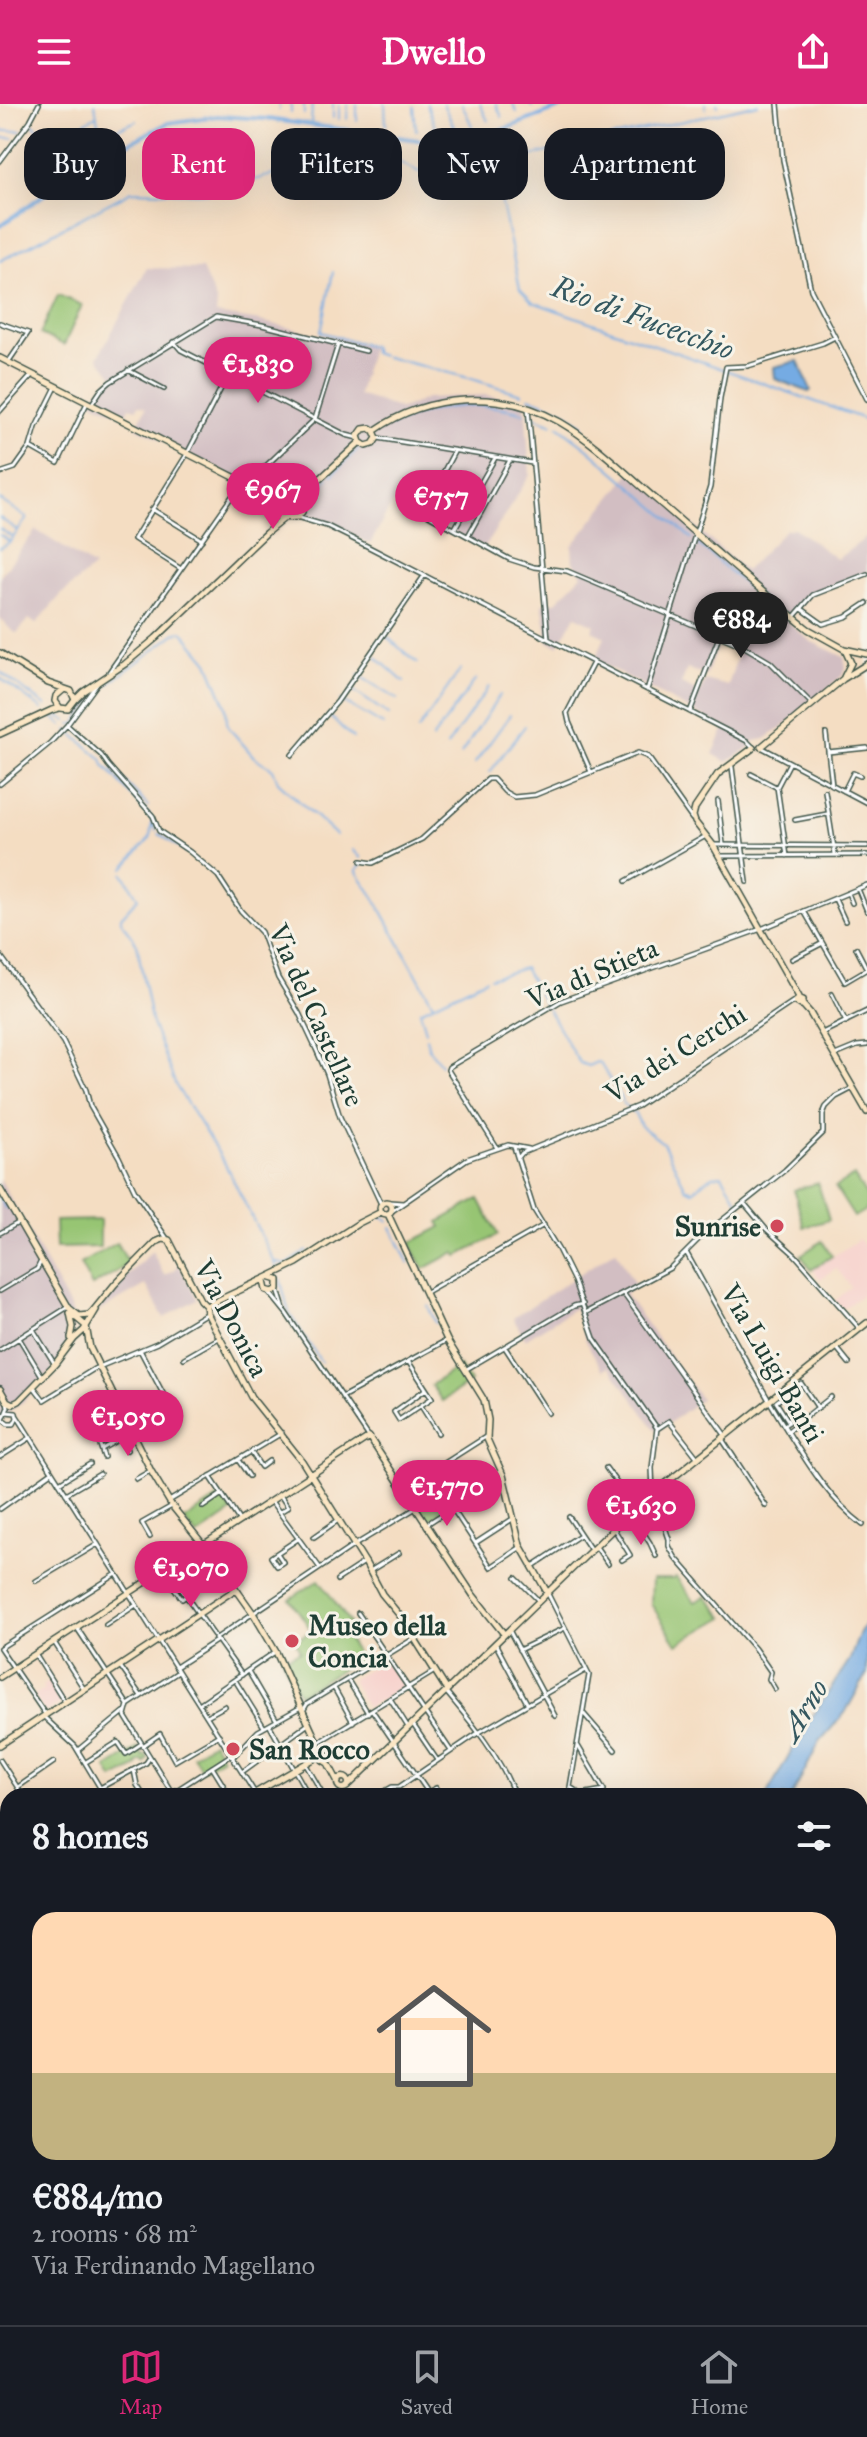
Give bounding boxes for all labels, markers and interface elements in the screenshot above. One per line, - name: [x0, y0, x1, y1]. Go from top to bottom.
- icon: menu: [32, 30, 76, 74]
- text: Dwello: [381, 30, 486, 74]
- icon: share: [791, 30, 835, 74]
- chip: Buy: [24, 128, 126, 200]
- chip: Rent: [142, 128, 255, 200]
- chip: Filters: [271, 128, 402, 200]
- chip: New: [418, 128, 528, 200]
- chip: Apartment: [544, 128, 725, 200]
- water label: Rio di Fucecchio: [546, 268, 739, 368]
- pin: €1,830: [193, 337, 323, 405]
- text: €1,830: [222, 347, 294, 379]
- pin: €967: [226, 463, 320, 531]
- pin: €757: [394, 470, 488, 538]
- text: €967: [245, 473, 301, 505]
- text: €757: [413, 480, 469, 512]
- pin: €884: [694, 592, 788, 660]
- text: €884: [712, 602, 770, 634]
- street label: Via del Castellare: [260, 918, 372, 1112]
- street label: Via di Stieta: [520, 930, 664, 1017]
- street label: Via dei Cerchi: [597, 996, 753, 1111]
- place label: Sunrise: [675, 1209, 761, 1244]
- marker: Sunrise: [768, 1217, 786, 1235]
- street label: Via Donica: [186, 1253, 277, 1383]
- street label: Via Luigi Banti: [712, 1277, 832, 1449]
- pin: €1,050: [63, 1390, 193, 1458]
- text: €1,050: [90, 1400, 166, 1432]
- pin: €1,770: [382, 1460, 512, 1528]
- text: €1,770: [410, 1470, 484, 1502]
- pin: €1,630: [576, 1479, 706, 1547]
- text: €1,630: [605, 1489, 677, 1521]
- pin: €1,070: [126, 1541, 256, 1609]
- text: €1,070: [153, 1551, 229, 1583]
- place label: Museo della Concia: [308, 1608, 448, 1675]
- marker: Museo della Concia: [283, 1632, 301, 1650]
- water label: Arno: [770, 1673, 836, 1750]
- place label: San Rocco: [249, 1732, 370, 1767]
- marker: San Rocco: [224, 1740, 242, 1758]
- icon: filters: [792, 1814, 836, 1858]
- text: 8 homes: [32, 1816, 148, 1857]
- icon: home: [362, 1964, 506, 2108]
- text: €884/mo: [32, 2176, 163, 2217]
- text: 2 rooms · 68 m²: [32, 2217, 197, 2249]
- text: Via Ferdinando Magellano: [32, 2249, 315, 2281]
- tab: Map: [119, 2345, 163, 2420]
- tab: Saved: [401, 2345, 453, 2420]
- tab: Home: [691, 2345, 748, 2420]

